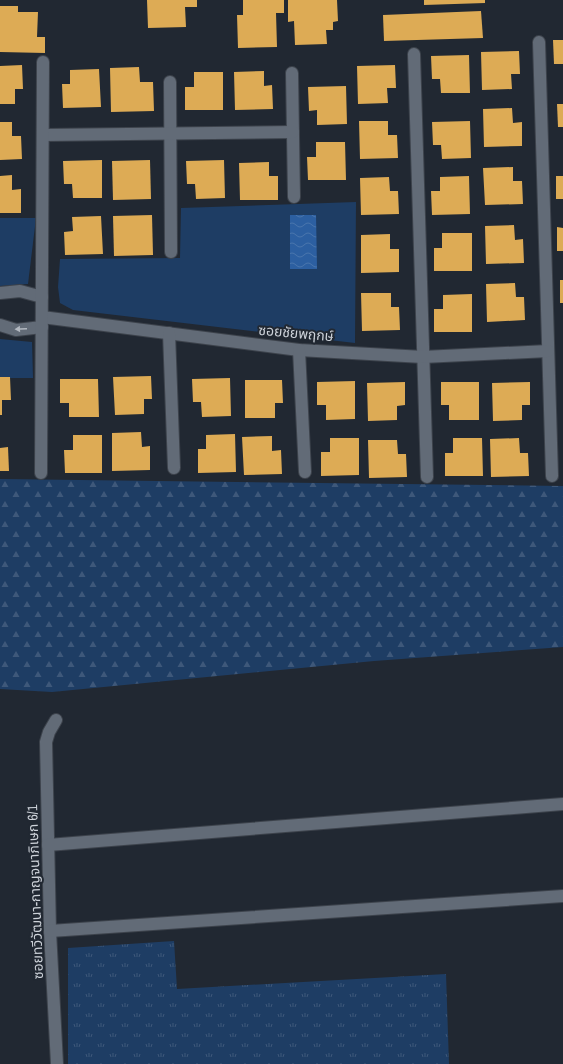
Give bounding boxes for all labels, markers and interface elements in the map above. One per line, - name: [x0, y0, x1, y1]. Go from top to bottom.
- street label: ซอยชัยพฤกษ์: [258, 321, 335, 345]
- one-way arrow: [14, 326, 27, 332]
- street label: ซอยทวีวัฒนา-กาญจนาภิเษก 6/1: [23, 804, 47, 980]

